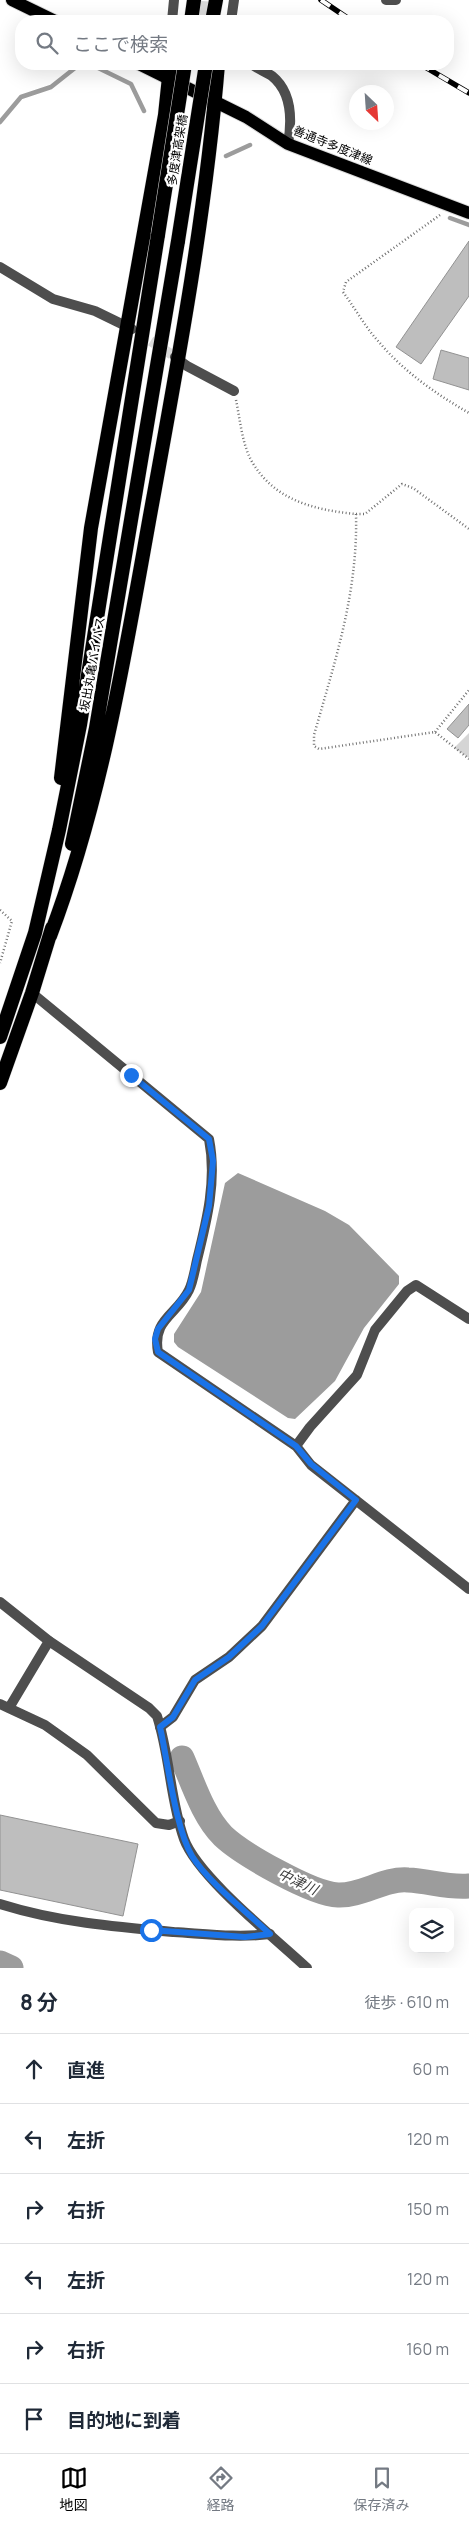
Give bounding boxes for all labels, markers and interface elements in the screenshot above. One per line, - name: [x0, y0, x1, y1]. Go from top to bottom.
- search box: [15, 15, 454, 70]
- icon: search: [33, 29, 61, 57]
- text: ここで検索: [73, 31, 168, 57]
- north arrow: [349, 85, 394, 130]
- street label: 多度津高架橋: [163, 113, 191, 187]
- street label: 善通寺多度津線: [291, 121, 375, 169]
- street label: 坂出丸亀バイパス: [75, 615, 109, 713]
- route end: [120, 1064, 143, 1087]
- water label: 中津川: [275, 1864, 323, 1899]
- map controls: [409, 1908, 454, 1953]
- button: layers: [409, 1908, 454, 1953]
- route start: [140, 1919, 163, 1942]
- text: 8 分: [20, 1988, 58, 2016]
- text: 徒歩 · 610 m: [365, 1991, 449, 2013]
- icon: ahead: [20, 2055, 48, 2083]
- text: 直進: [67, 2057, 105, 2083]
- text: 60 m: [413, 2058, 449, 2080]
- icon: left: [20, 2125, 48, 2153]
- text: 左折: [67, 2127, 105, 2153]
- text: 120 m: [407, 2128, 449, 2150]
- icon: right: [20, 2195, 48, 2223]
- text: 右折: [67, 2197, 105, 2223]
- text: 150 m: [407, 2198, 449, 2220]
- icon: left: [20, 2265, 48, 2293]
- text: 左折: [67, 2267, 105, 2293]
- text: 120 m: [407, 2268, 449, 2290]
- icon: right: [20, 2335, 48, 2363]
- text: 右折: [67, 2337, 105, 2363]
- text: 160 m: [406, 2338, 449, 2360]
- icon: arrive: [20, 2405, 48, 2433]
- text: 目的地に到着: [67, 2407, 181, 2433]
- tab: 地図: [60, 2464, 88, 2514]
- tab: 経路: [207, 2464, 235, 2514]
- tab: 保存済み: [354, 2464, 410, 2514]

